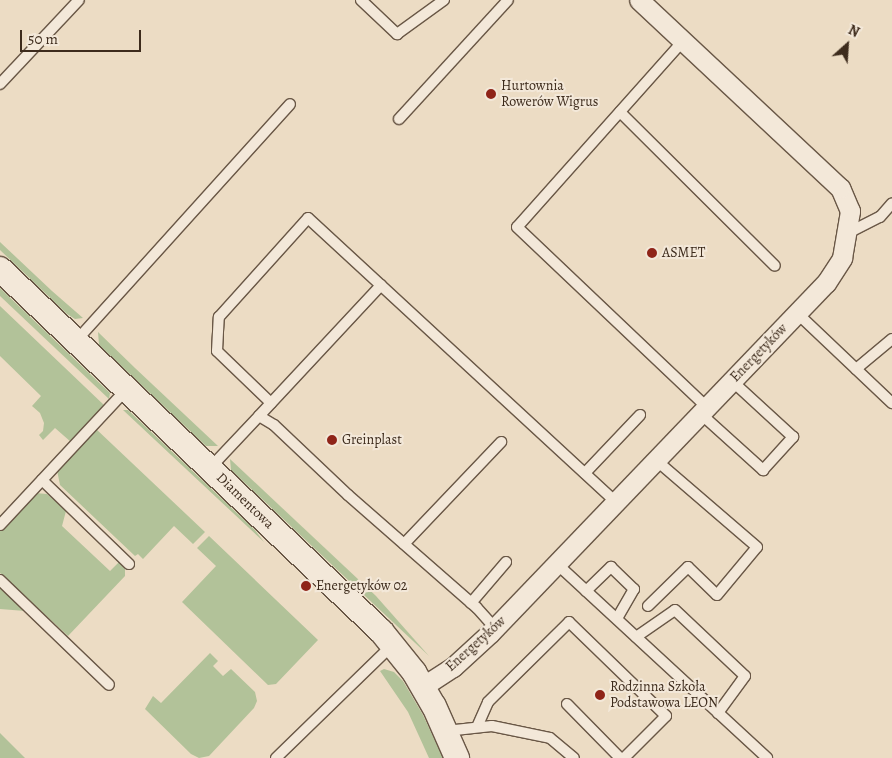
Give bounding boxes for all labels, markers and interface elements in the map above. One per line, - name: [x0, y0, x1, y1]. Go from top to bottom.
- scale bar: [22, 20, 144, 52]
- north arrow: [822, 20, 872, 70]
- text: N: [845, 20, 863, 42]
- text: 50 m: [28, 29, 58, 49]
- place label: Hurtownia Rowerów Wigrus: [501, 78, 598, 110]
- marker: Hurtownia Rowerów Wigrus: [485, 88, 497, 100]
- place label: ASMET: [662, 245, 705, 261]
- marker: ASMET: [646, 247, 658, 259]
- street label: Energetyków: [727, 320, 791, 386]
- place label: Greinplast: [342, 432, 402, 448]
- marker: Greinplast: [326, 434, 338, 446]
- street label: Diamentowa: [213, 469, 277, 533]
- place label: Energetyków 02: [316, 578, 407, 594]
- marker: Energetyków 02: [300, 580, 312, 592]
- street label: Energetyków: [443, 613, 509, 675]
- place label: Rodzinna Szkoła Podstawowa LEON: [610, 679, 718, 712]
- marker: Rodzinna Szkoła Podstawowa LEON: [594, 689, 606, 701]

